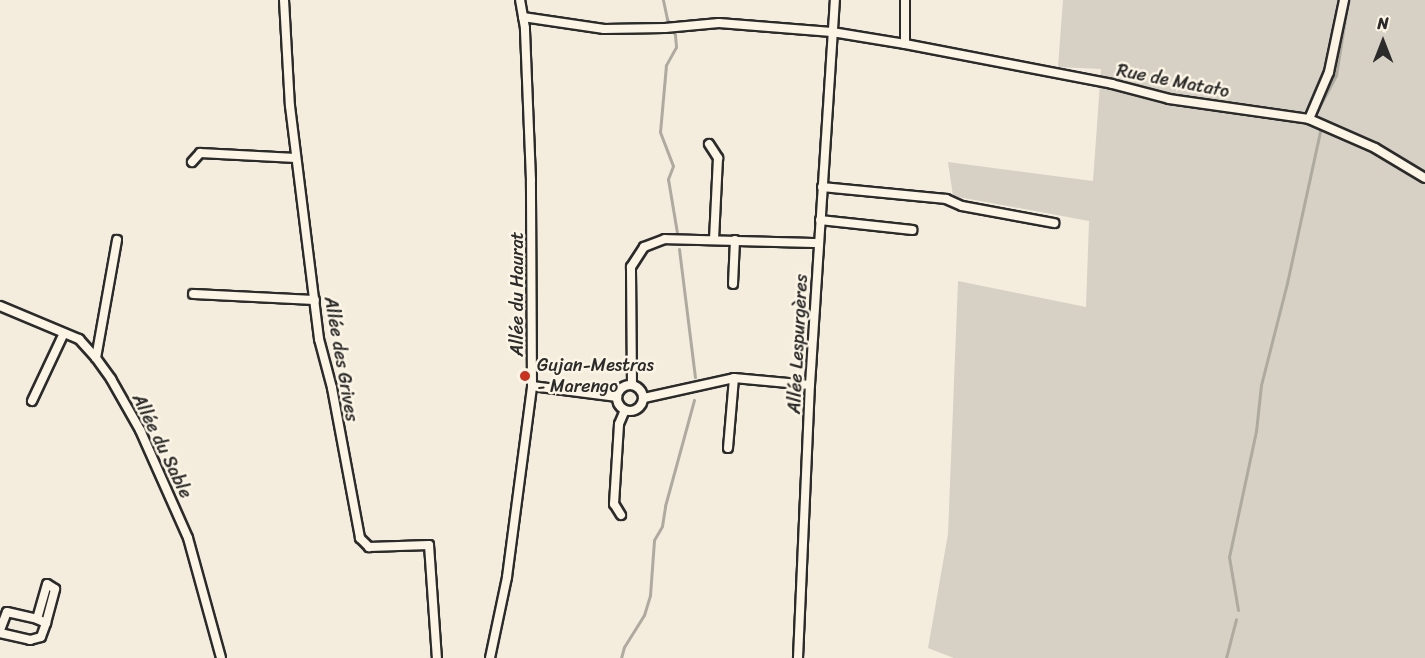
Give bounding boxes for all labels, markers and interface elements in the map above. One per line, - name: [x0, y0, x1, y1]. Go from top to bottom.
- text: N: [1377, 9, 1389, 38]
- north arrow: [1353, 12, 1413, 72]
- street label: Rue de Matato: [1114, 59, 1232, 103]
- street label: Allée du Haurat: [506, 232, 528, 356]
- street label: Allée Lespurgères: [784, 274, 812, 414]
- street label: Allée des Grives: [319, 295, 363, 423]
- place label: Gujan-Mestras - Marengo: [537, 355, 654, 398]
- marker: Gujan-Mestras - Marengo: [518, 369, 532, 383]
- street label: Allée du Sable: [127, 390, 197, 502]

